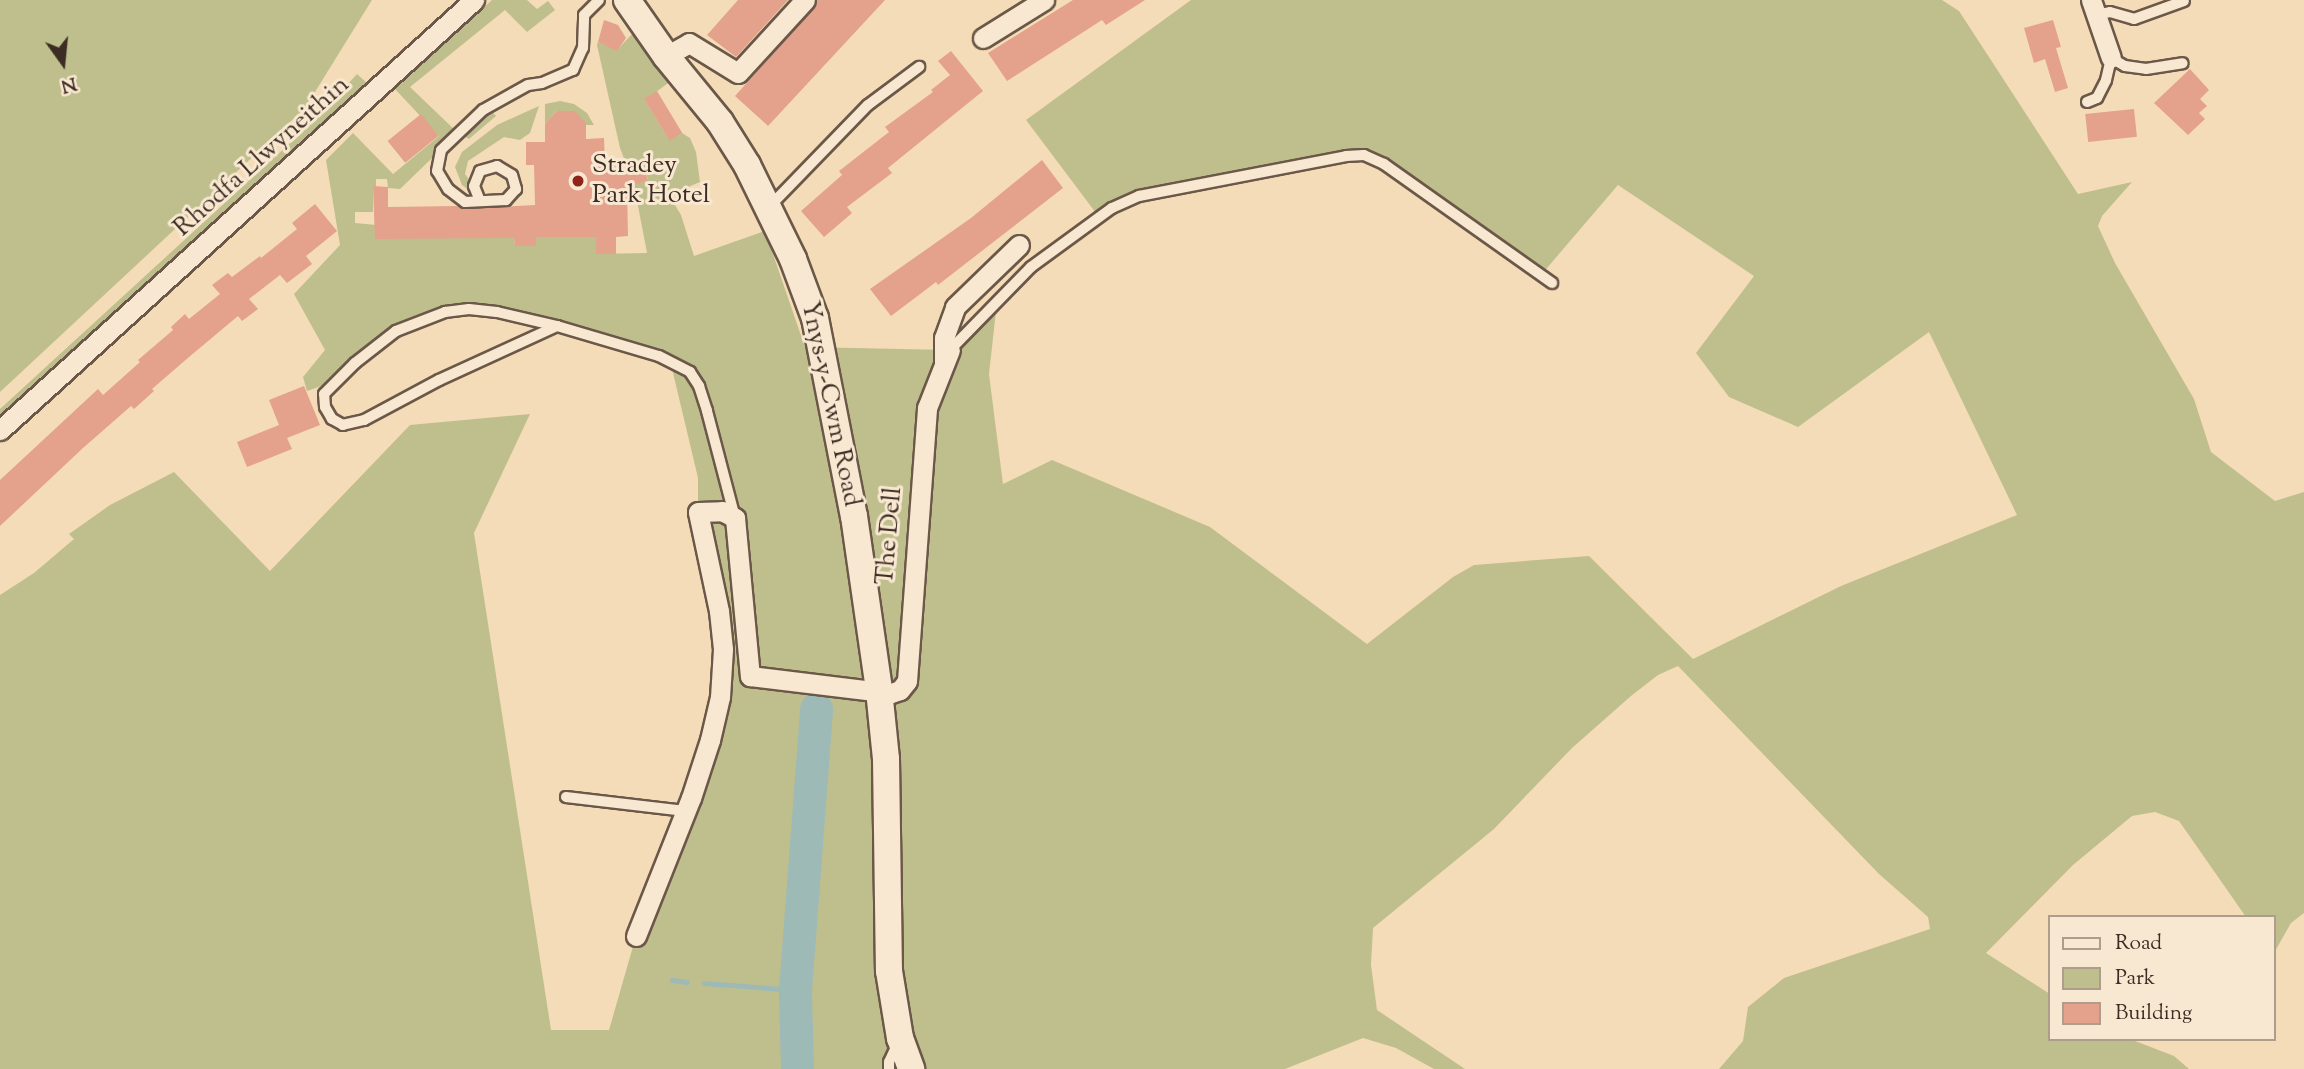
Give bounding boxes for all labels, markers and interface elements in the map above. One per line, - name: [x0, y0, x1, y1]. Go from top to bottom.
- north arrow: [28, 28, 98, 98]
- text: N: [58, 69, 79, 99]
- street label: Rhodfa Llwyneithin: [168, 70, 356, 244]
- place label: Stradey Park Hotel: [592, 150, 710, 212]
- marker: Stradey Park Hotel: [570, 173, 586, 189]
- street label: Ynys-y-Cwm Road: [793, 298, 867, 510]
- street label: The Dell: [870, 486, 910, 586]
- legend: [2048, 915, 2276, 1041]
- text: Road: [2115, 929, 2162, 959]
- text: Park: [2115, 964, 2155, 994]
- text: Building: [2115, 999, 2192, 1029]

